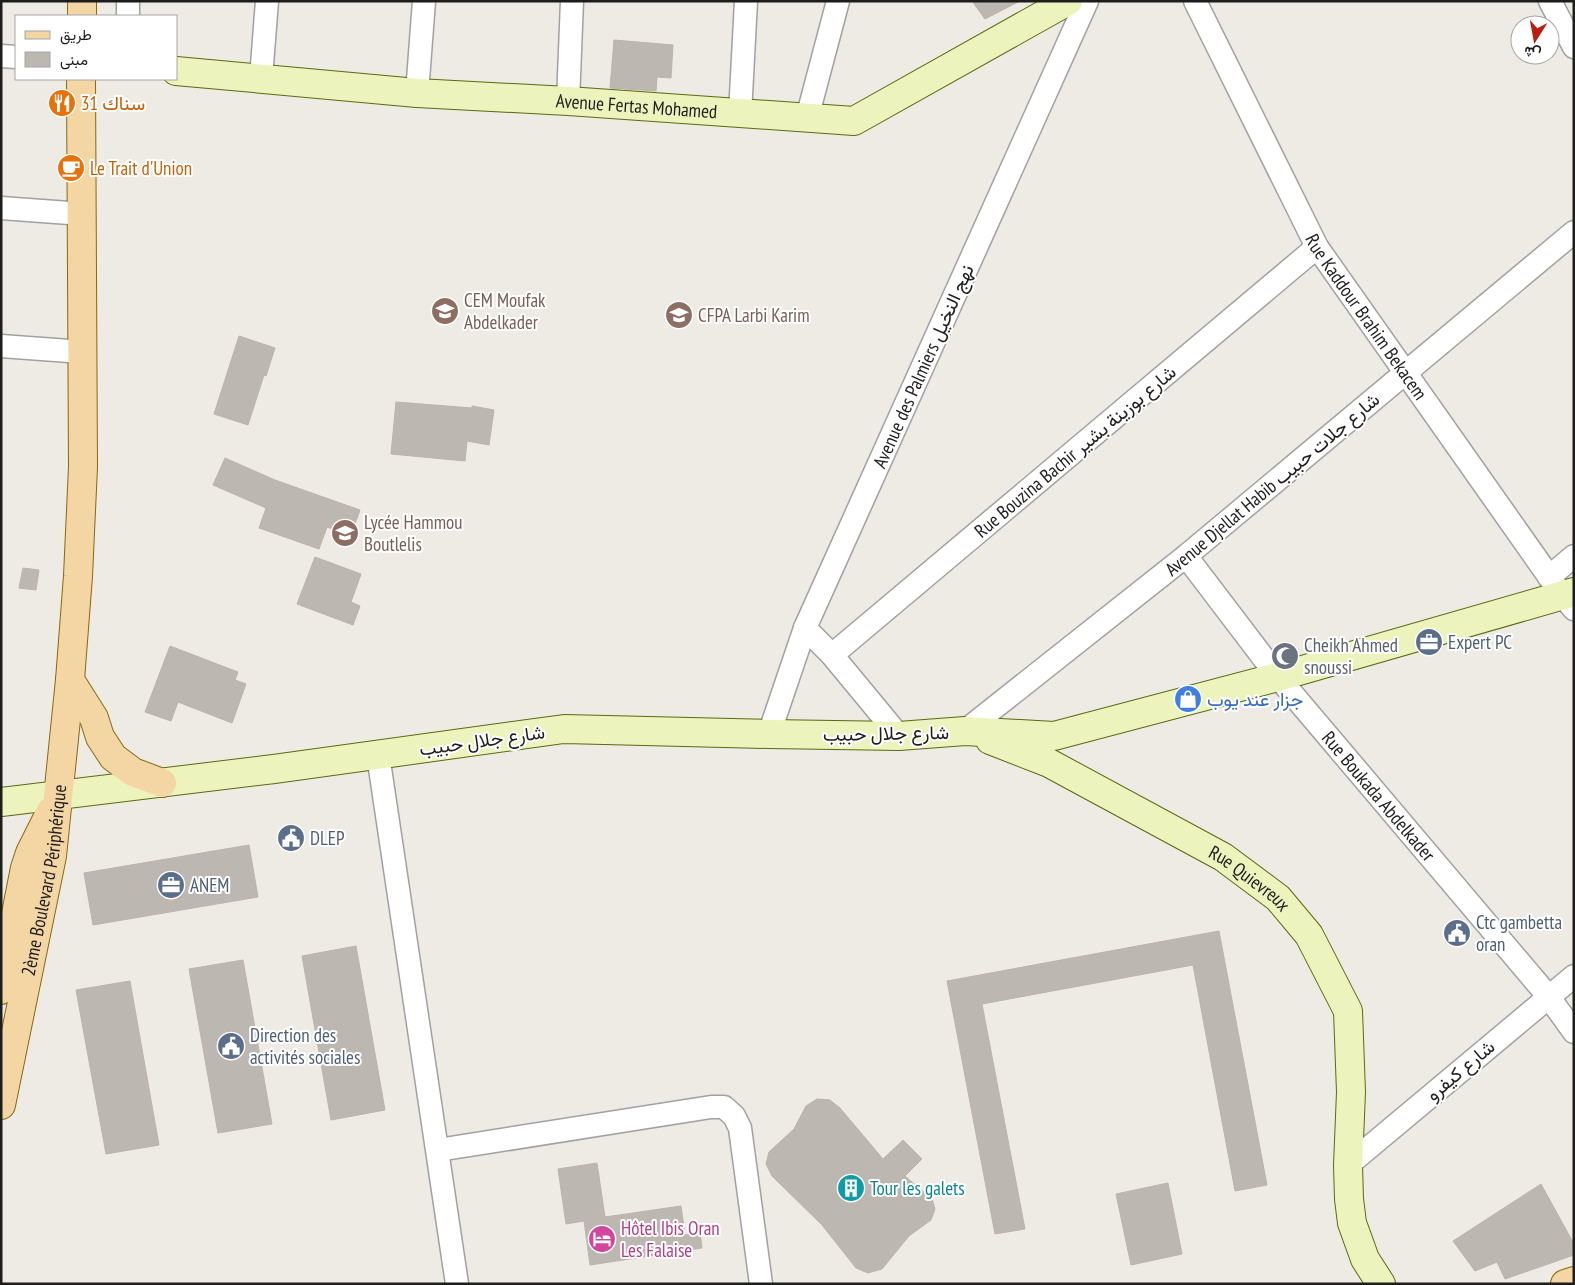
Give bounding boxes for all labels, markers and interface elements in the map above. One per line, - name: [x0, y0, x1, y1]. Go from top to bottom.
- legend: [15, 15, 178, 80]
- north arrow: [1510, 15, 1560, 65]
- text: طريق: [60, 25, 92, 45]
- text: ش: [1522, 42, 1542, 63]
- text: مبنى: [60, 50, 88, 70]
- restaurant icon: سناك 31: [47, 88, 77, 118]
- street label: Avenue Fertas Mohamed: [555, 88, 718, 123]
- place label: سناك 31: [81, 91, 145, 115]
- cafe icon: Le Trait d'Union: [56, 153, 86, 183]
- place label: Le Trait d'Union: [90, 156, 192, 180]
- street label: Rue Kaddour Brahim Bekacem: [1300, 230, 1433, 404]
- street label: Avenue des Palmiers نهج النخيل: [867, 261, 981, 472]
- place label: CEM Moufak Abdelkader: [464, 288, 546, 334]
- school or university icon: CEM Moufak Abdelkader: [430, 296, 460, 326]
- school or university icon: CFPA Larbi Karim: [664, 300, 694, 330]
- place label: CFPA Larbi Karim: [698, 303, 810, 327]
- street label: Rue Bouzina Bachir شارع بوزينة بشير: [969, 359, 1181, 543]
- street label: Avenue Djellat Habib شارع جلات حبيب: [1160, 387, 1385, 582]
- place label: Lycée Hammou Boutlelis: [364, 510, 463, 556]
- school or university icon: Lycée Hammou Boutlelis: [330, 518, 360, 548]
- office icon: Expert PC: [1414, 627, 1444, 657]
- place label: Expert PC: [1448, 630, 1512, 654]
- place label: Cheikh Ahmed snoussi: [1304, 633, 1398, 679]
- mosque icon: Cheikh Ahmed snoussi: [1270, 641, 1300, 671]
- shop icon: جزار عند يوب: [1173, 684, 1203, 714]
- place label: جزار عند يوب: [1207, 687, 1303, 711]
- street label: شارع جلال حبيب: [418, 719, 546, 762]
- street label: شارع جلال حبيب: [823, 720, 949, 747]
- street label: Rue Boukada Abdelkader: [1317, 726, 1441, 867]
- street label: 2ème Boulevard Périphérique: [16, 783, 71, 978]
- public building icon: DLEP: [276, 823, 306, 853]
- place label: DLEP: [310, 826, 345, 850]
- street label: Rue Quievreux: [1205, 840, 1296, 916]
- office icon: ANEM: [156, 870, 186, 900]
- place label: ANEM: [190, 873, 229, 897]
- place label: Ctc gambetta oran: [1476, 910, 1562, 956]
- public building icon: Ctc gambetta oran: [1442, 918, 1472, 948]
- place label: Direction des activités sociales: [250, 1023, 360, 1069]
- public building icon: Direction des activités sociales: [216, 1031, 246, 1061]
- street label: شارع كيفرو: [1421, 1034, 1500, 1106]
- building icon: Tour les galets: [836, 1173, 866, 1203]
- place label: Tour les galets: [870, 1176, 965, 1200]
- place label: Hôtel Ibis Oran Les Falaise: [621, 1216, 720, 1262]
- hotel icon: Hôtel Ibis Oran Les Falaise: [587, 1224, 617, 1254]

